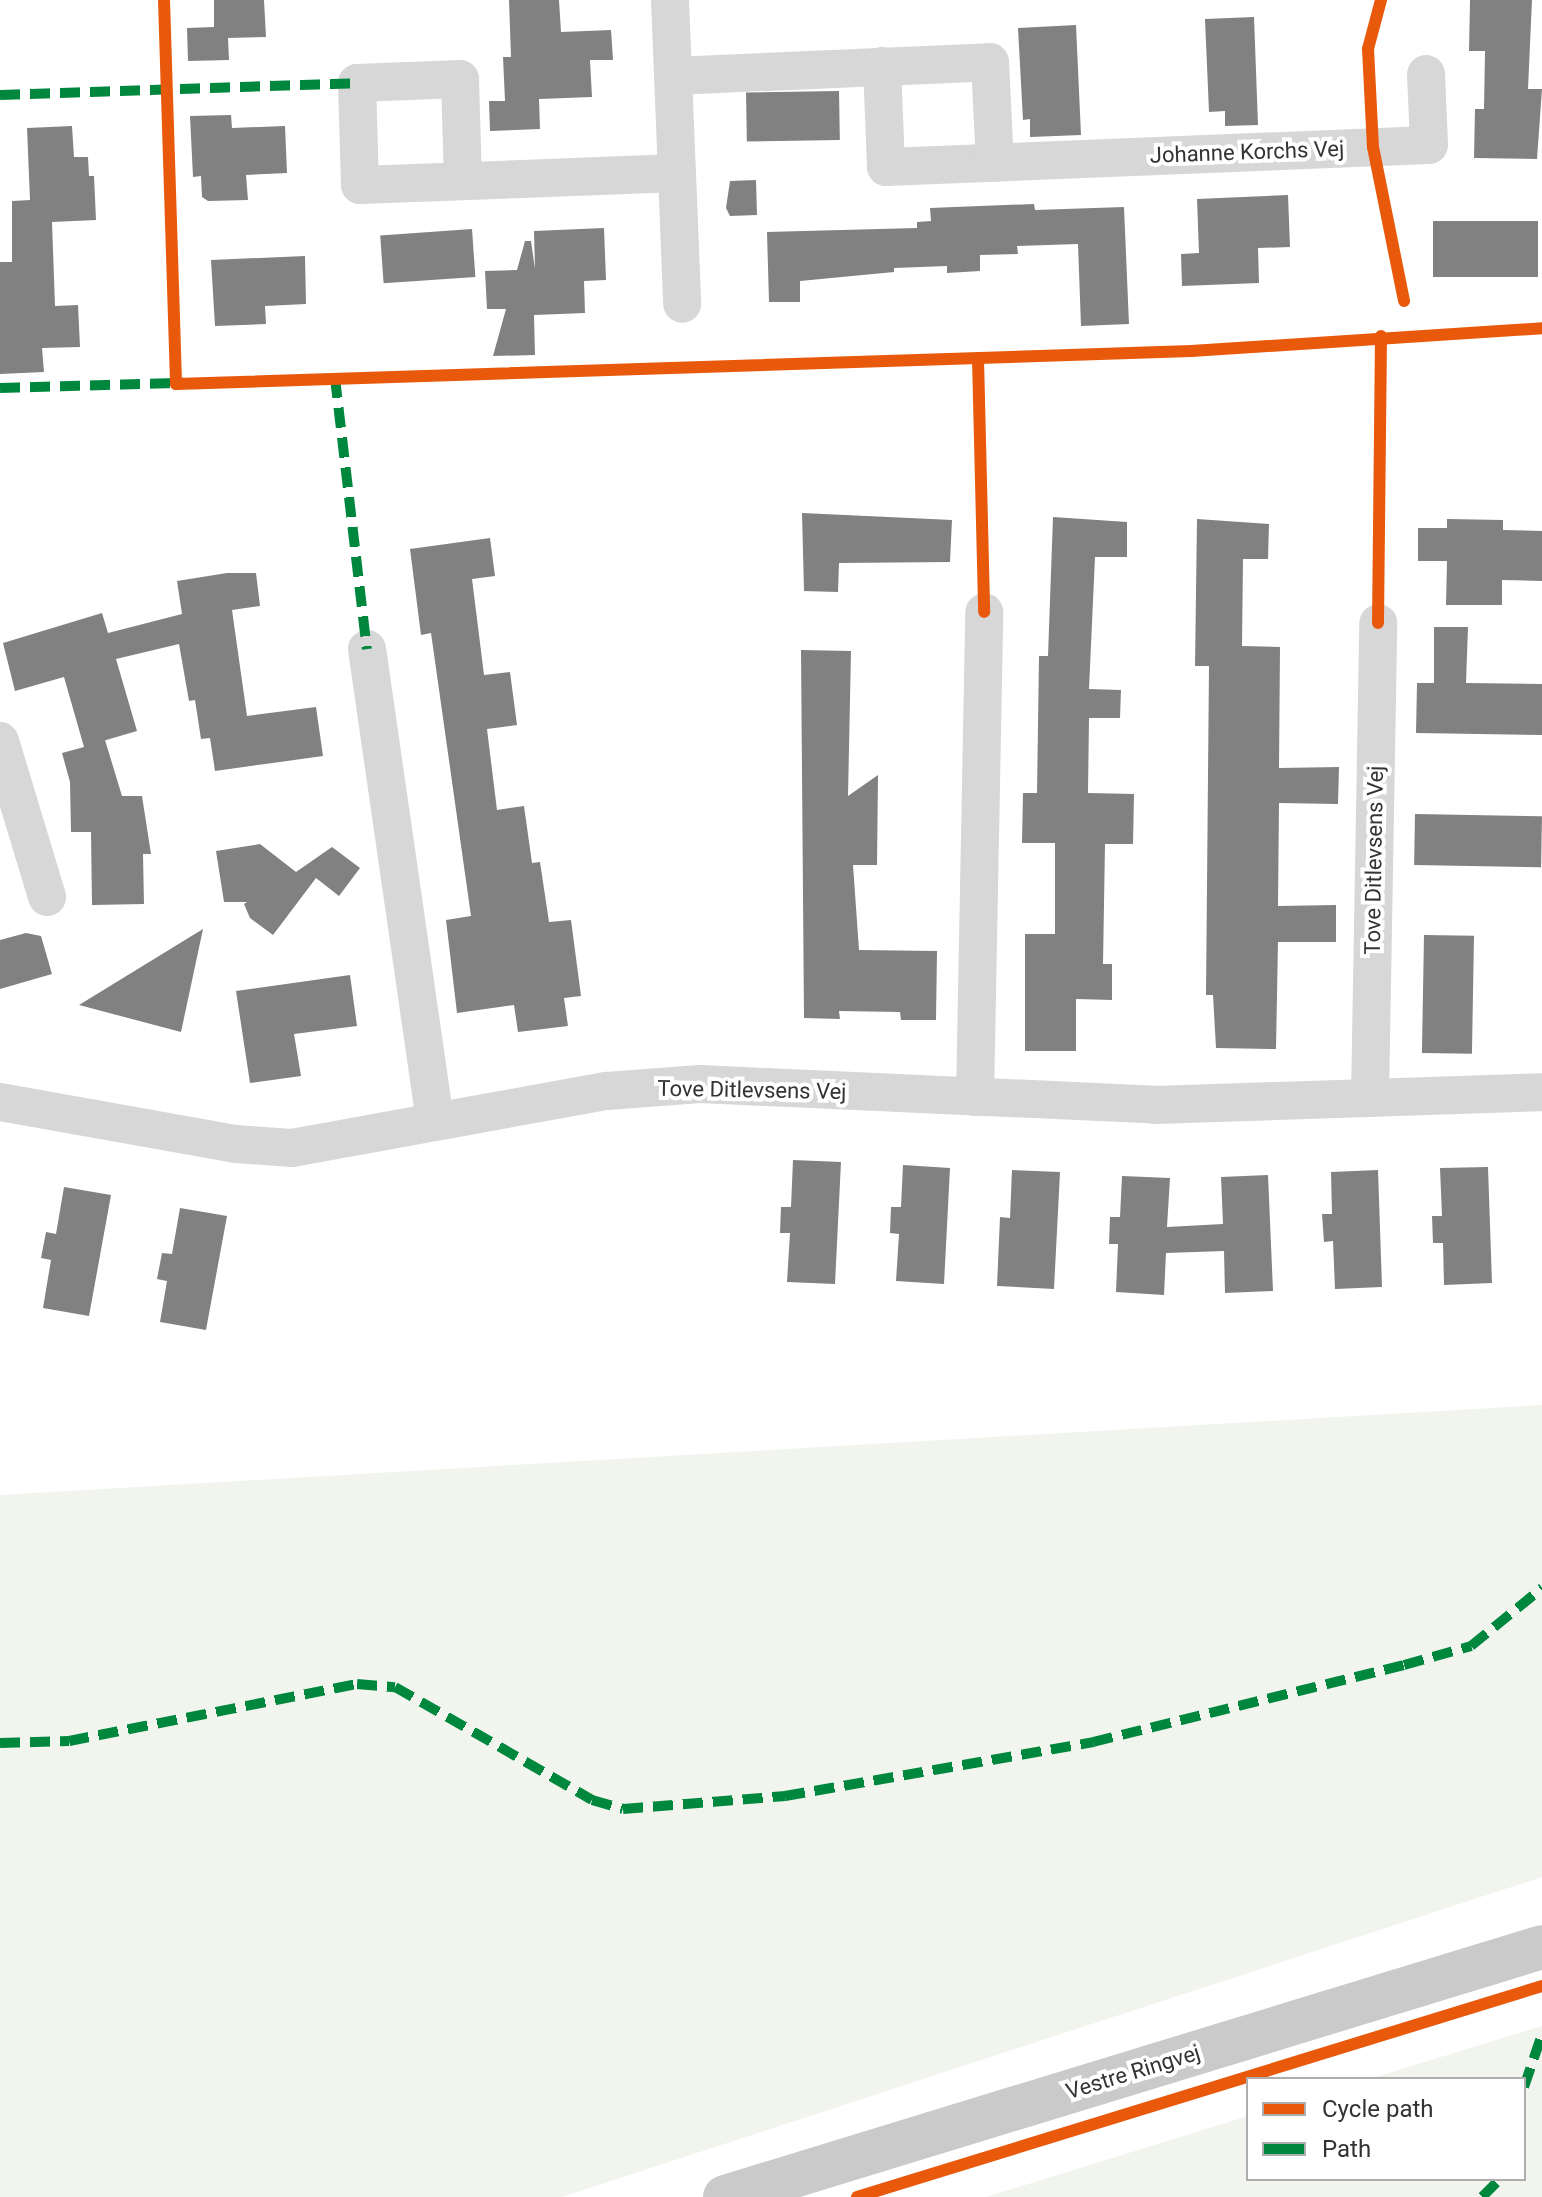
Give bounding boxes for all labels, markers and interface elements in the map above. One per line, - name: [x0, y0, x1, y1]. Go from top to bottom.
- street label: Johanne Korchs Vej: [1149, 135, 1345, 169]
- street label: Tove Ditlevsens Vej: [1359, 765, 1389, 955]
- street label: Tove Ditlevsens Vej: [657, 1075, 847, 1105]
- street label: Vestre Ringvej: [1063, 2039, 1203, 2105]
- legend: [1246, 2077, 1526, 2181]
- text: Cycle path: [1322, 2095, 1434, 2123]
- text: Path: [1322, 2135, 1371, 2163]

